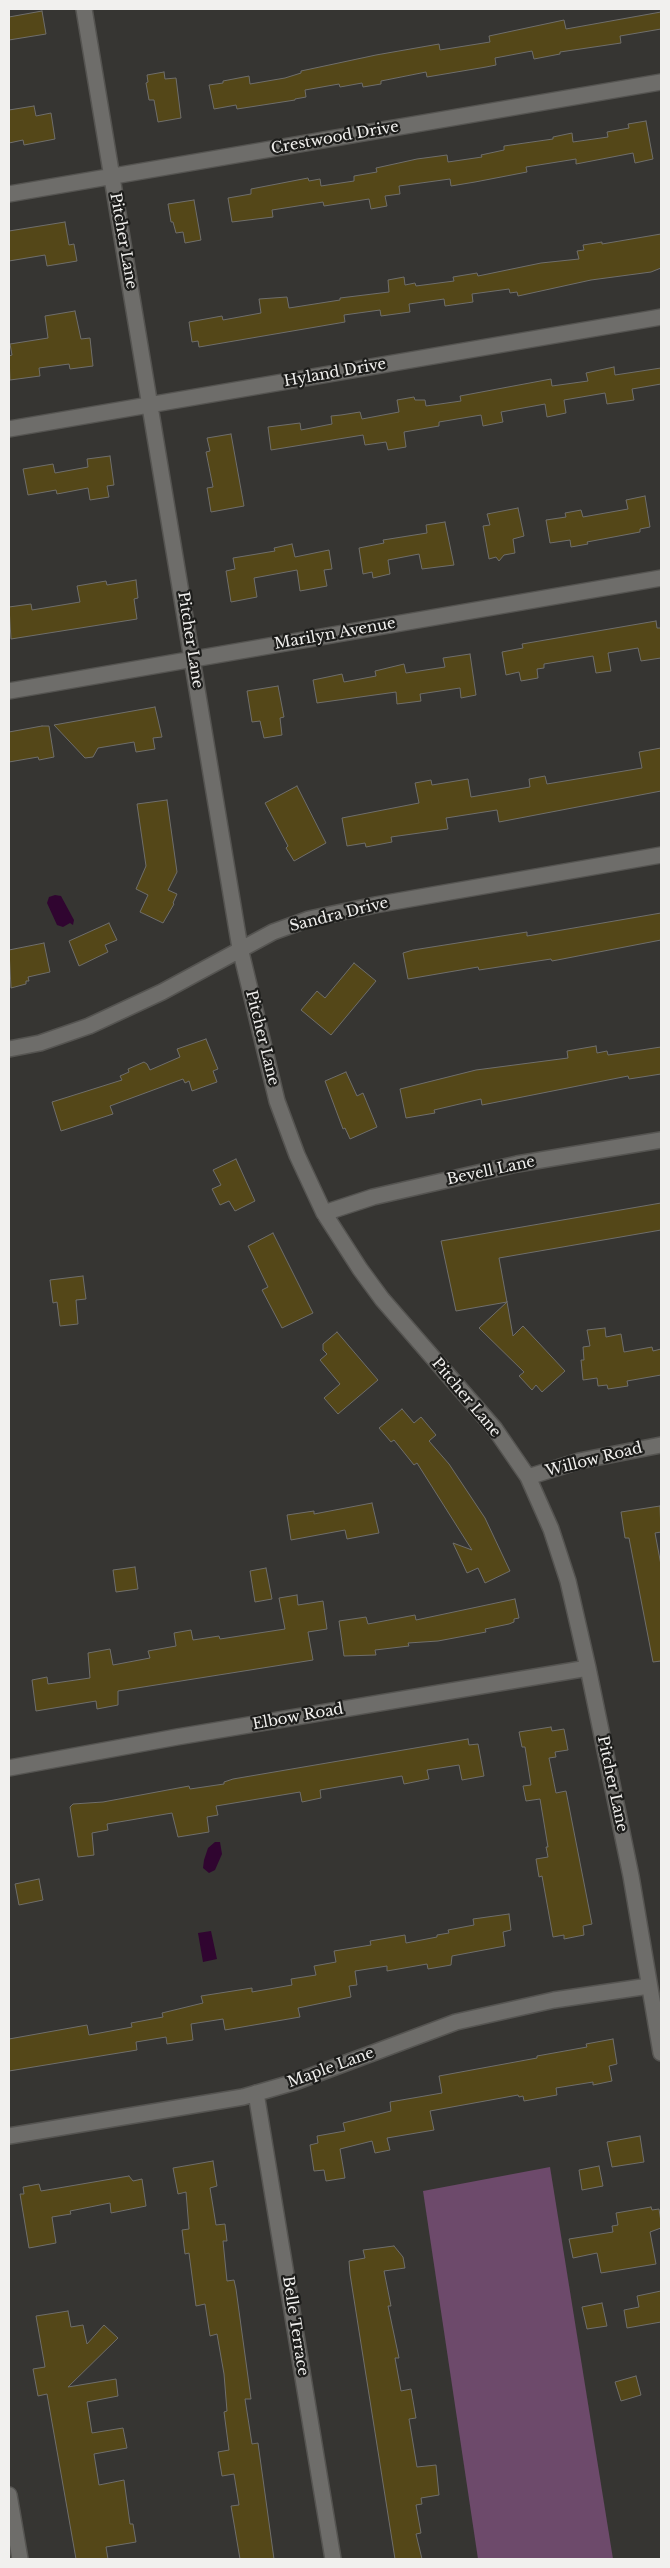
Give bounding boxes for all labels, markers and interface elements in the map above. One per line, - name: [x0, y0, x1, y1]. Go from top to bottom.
- street label: Crestwood Drive: [270, 118, 400, 158]
- street label: Pitcher Lane: [106, 191, 140, 291]
- street label: Hyland Drive: [282, 355, 388, 391]
- street label: Pitcher Lane: [173, 590, 207, 690]
- street label: Marilyn Avenue: [273, 614, 397, 654]
- street label: Sandra Drive: [288, 894, 390, 936]
- street label: Pitcher Lane: [241, 988, 283, 1088]
- street label: Bevell Lane: [445, 1153, 537, 1189]
- street label: Pitcher Lane: [428, 1355, 504, 1441]
- street label: Willow Road: [544, 1439, 644, 1481]
- street label: Elbow Road: [251, 1700, 345, 1734]
- street label: Pitcher Lane: [593, 1734, 631, 1834]
- street label: Maple Lane: [285, 2044, 377, 2092]
- street label: Belle Terrace: [278, 2275, 312, 2377]

